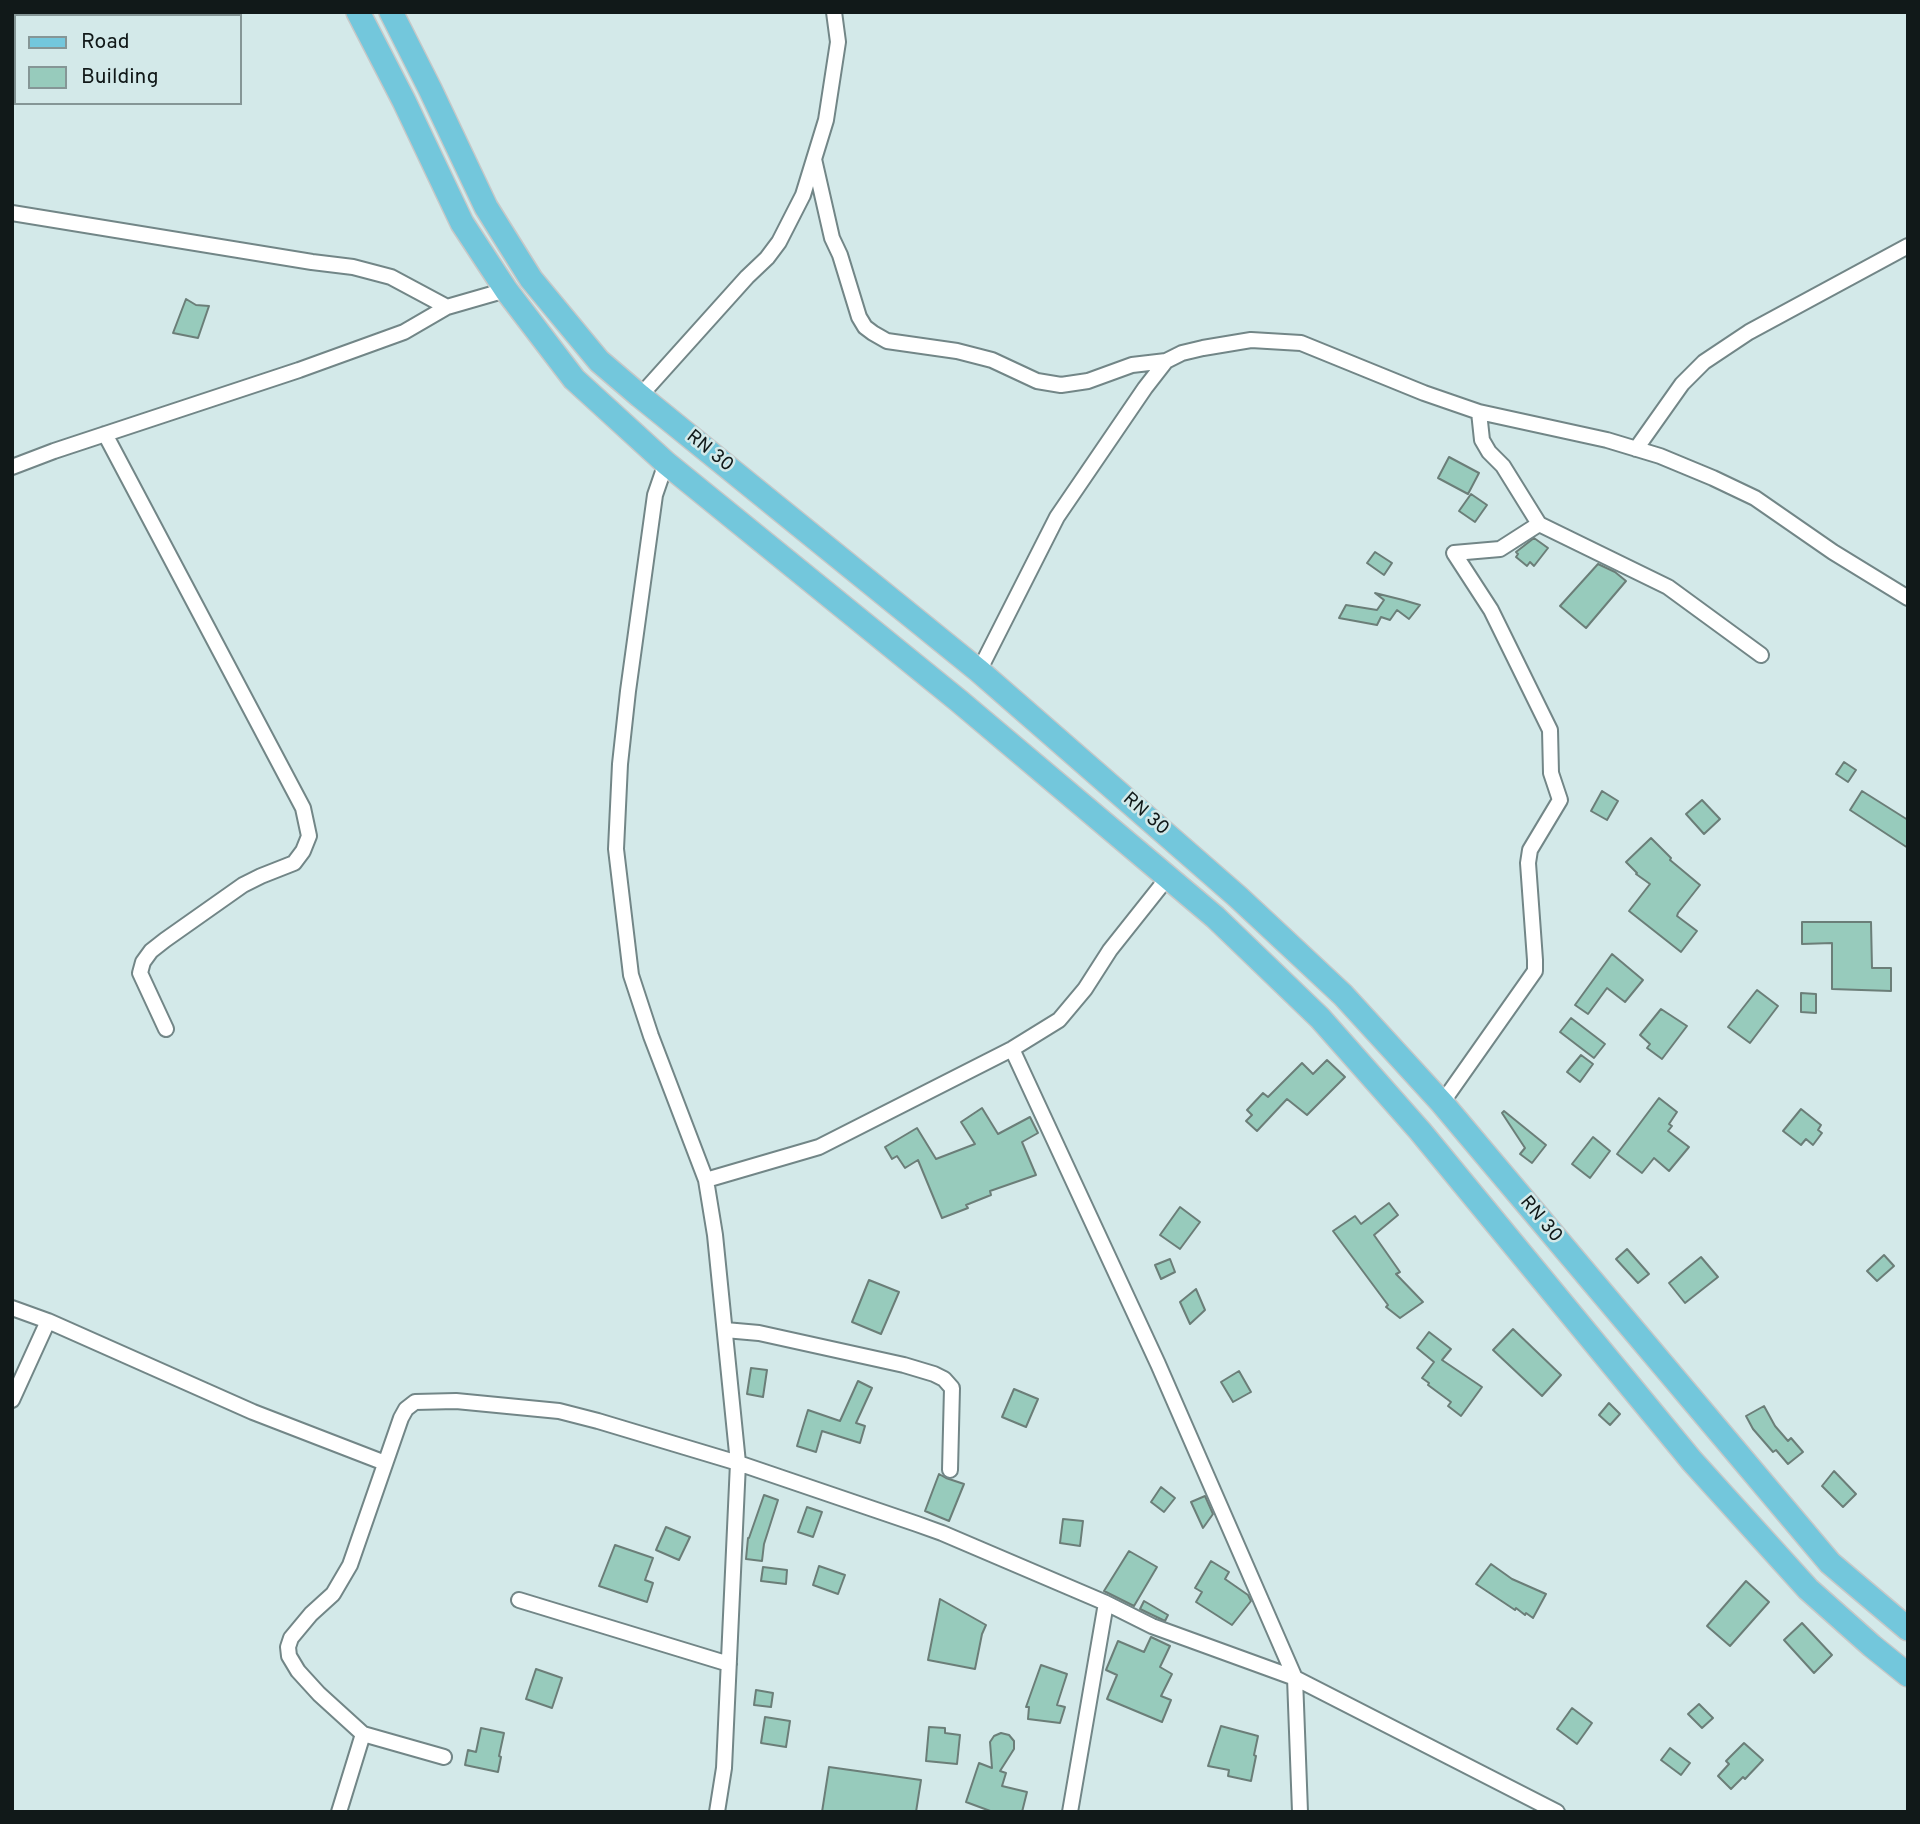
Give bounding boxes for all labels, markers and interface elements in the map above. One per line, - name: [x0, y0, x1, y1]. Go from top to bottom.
- legend: [14, 14, 242, 105]
- text: Road: [81, 29, 130, 56]
- text: Building: [81, 64, 159, 91]
- street label: RN 30: [681, 426, 737, 478]
- street label: RN 30: [1117, 789, 1173, 841]
- street label: RN 30: [1514, 1192, 1566, 1248]

